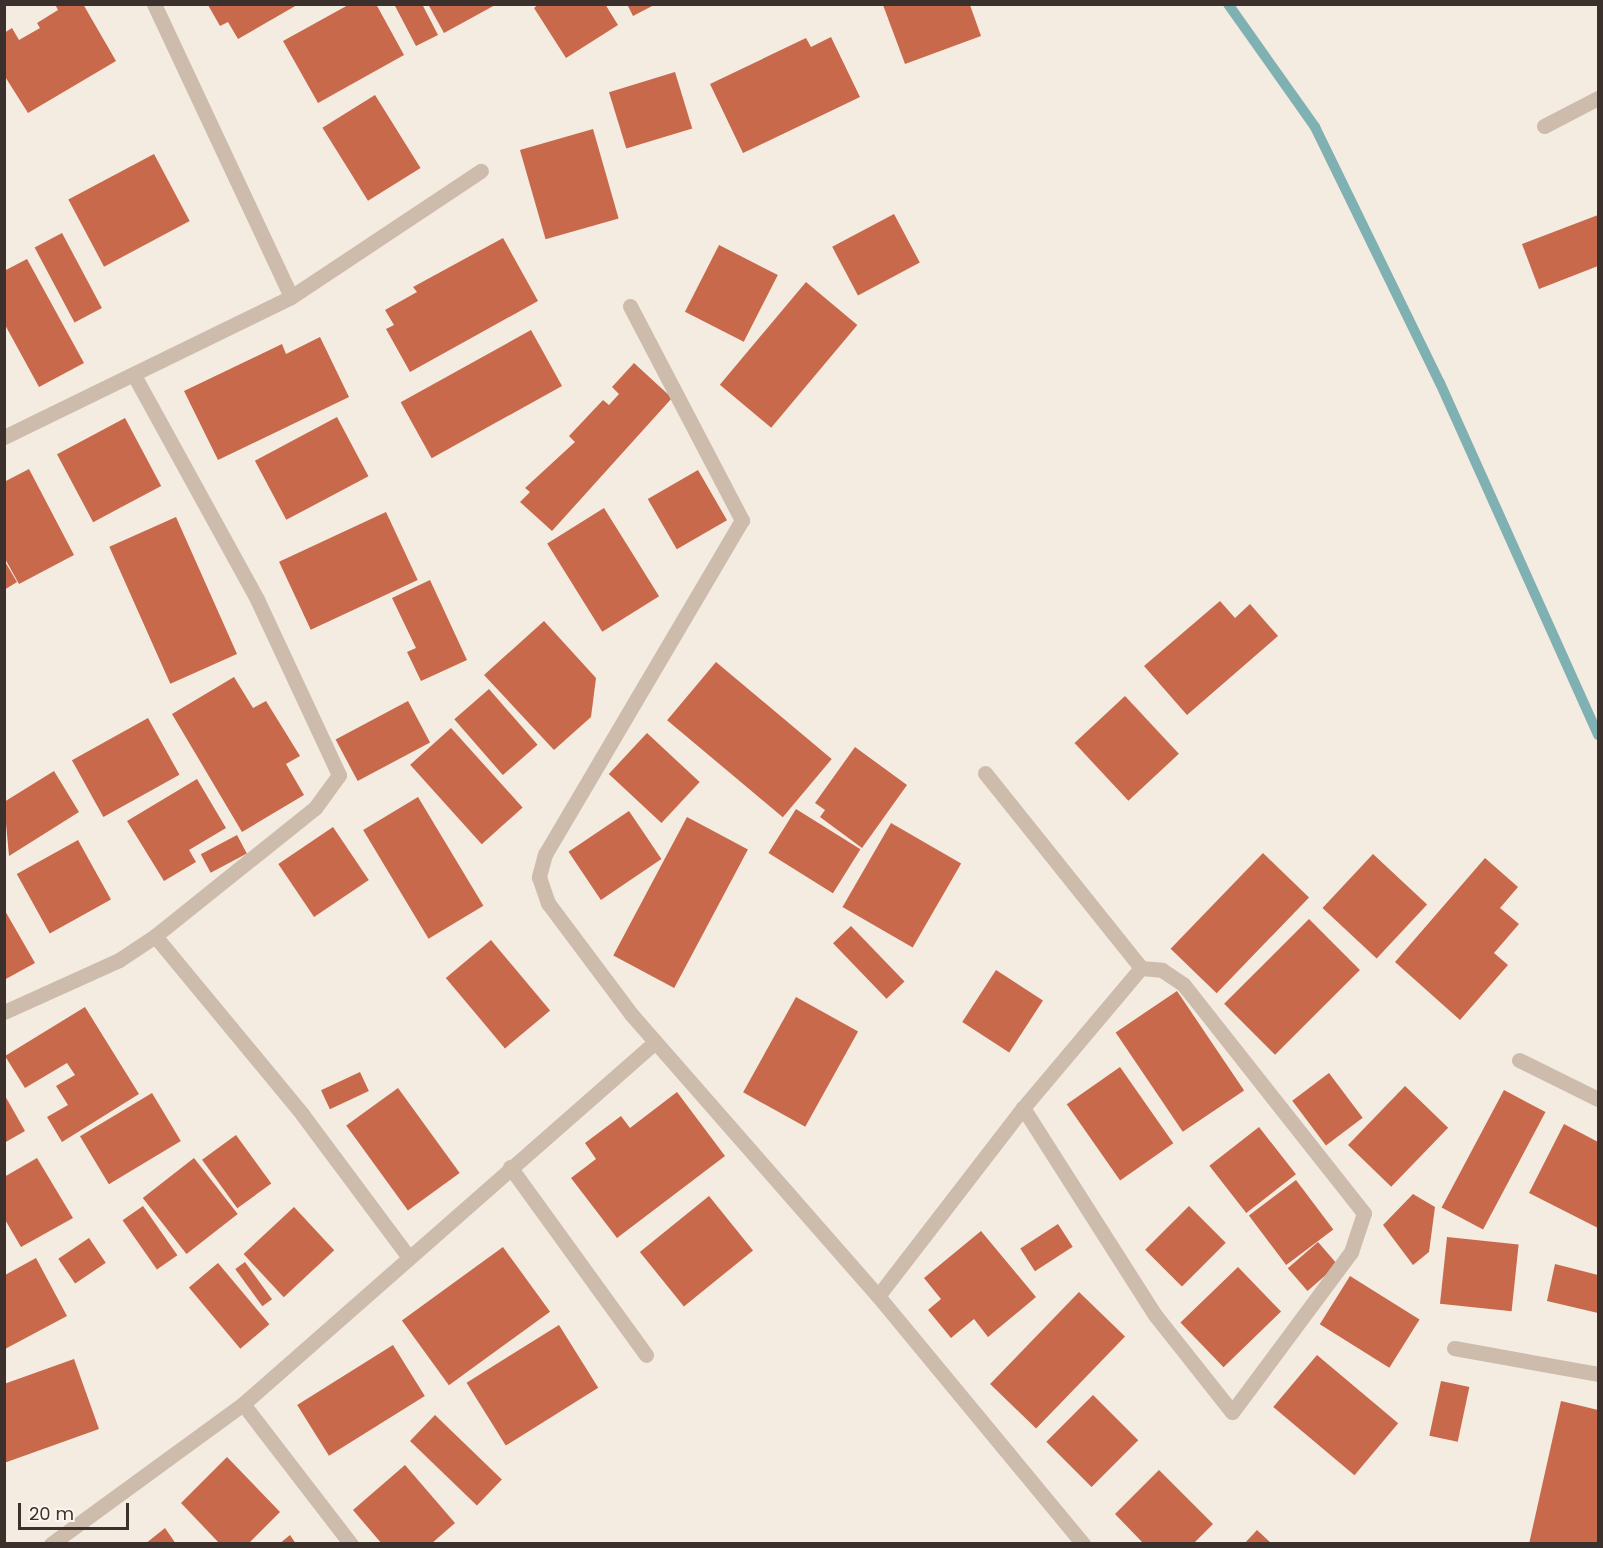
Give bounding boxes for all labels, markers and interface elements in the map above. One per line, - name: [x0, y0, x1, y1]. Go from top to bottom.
- scale bar: [21, 1491, 132, 1529]
- text: 20 m: [29, 1501, 74, 1526]

